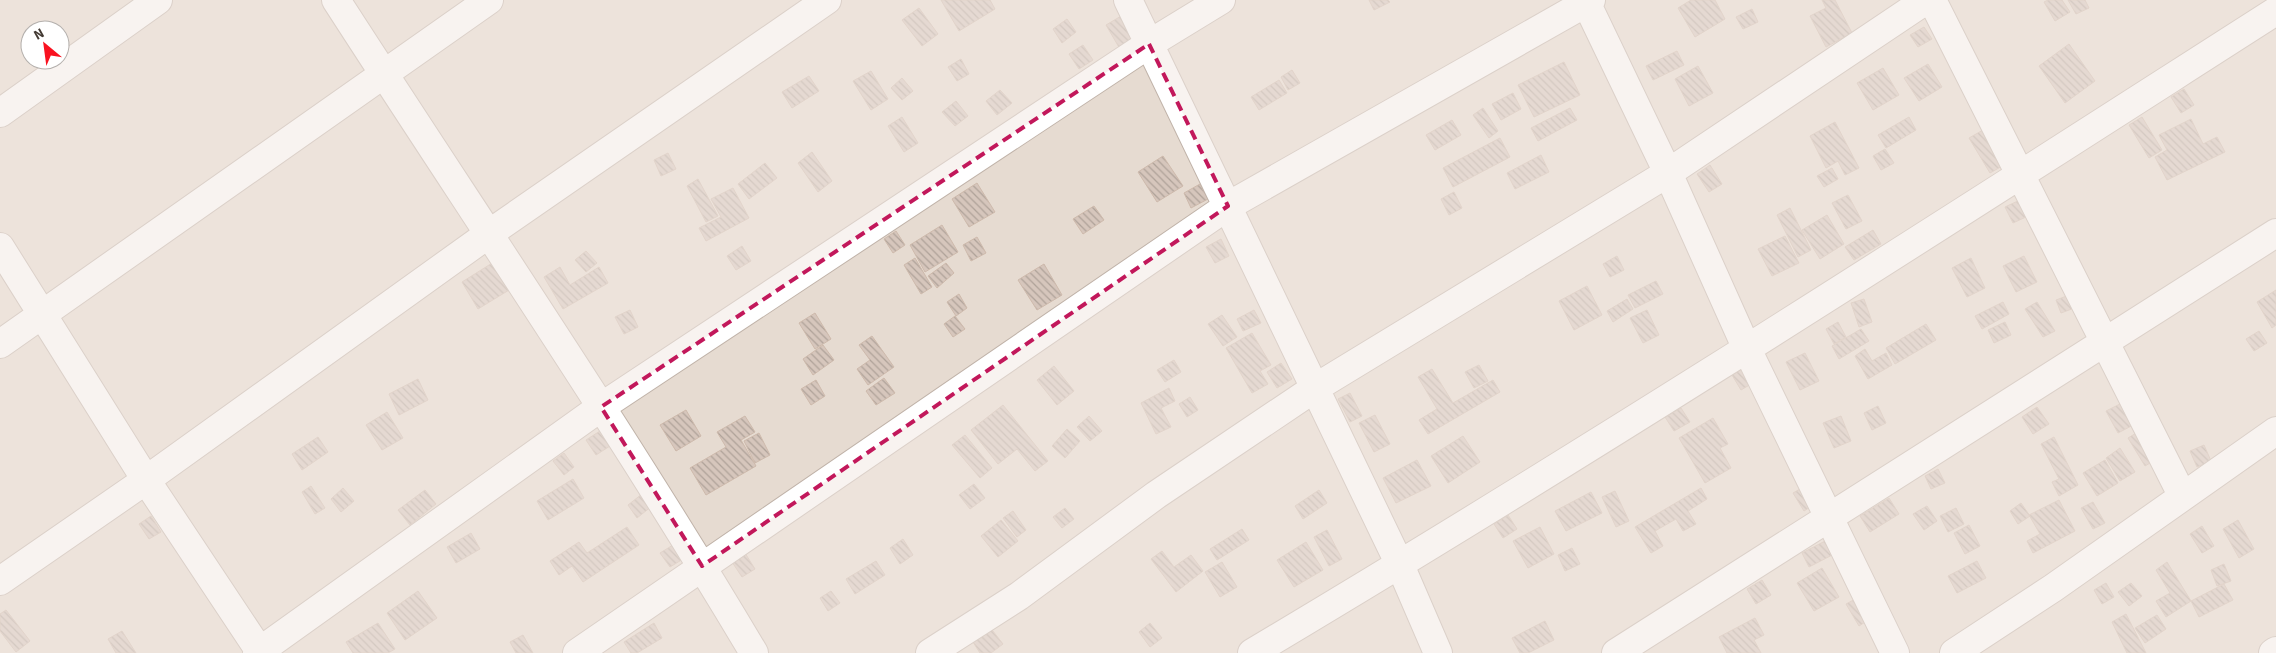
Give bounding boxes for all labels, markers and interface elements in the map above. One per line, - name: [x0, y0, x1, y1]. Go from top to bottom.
- north arrow: [20, 20, 70, 70]
- text: N: [30, 24, 48, 46]

